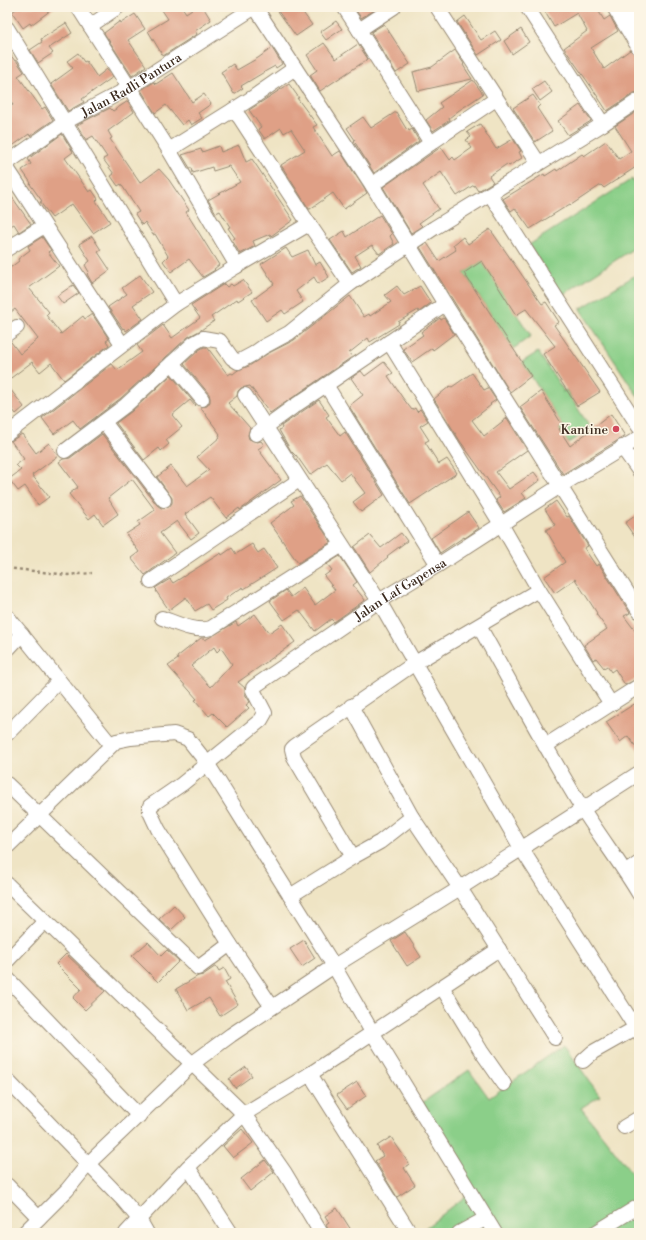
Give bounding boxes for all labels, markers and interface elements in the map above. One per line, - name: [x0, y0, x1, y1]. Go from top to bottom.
- street label: Jalan Radli Pantura: [78, 49, 185, 121]
- place label: Kantine: [560, 422, 608, 438]
- marker: Kantine: [611, 424, 621, 434]
- street label: Jalan Laf Gapensa: [350, 555, 450, 625]

